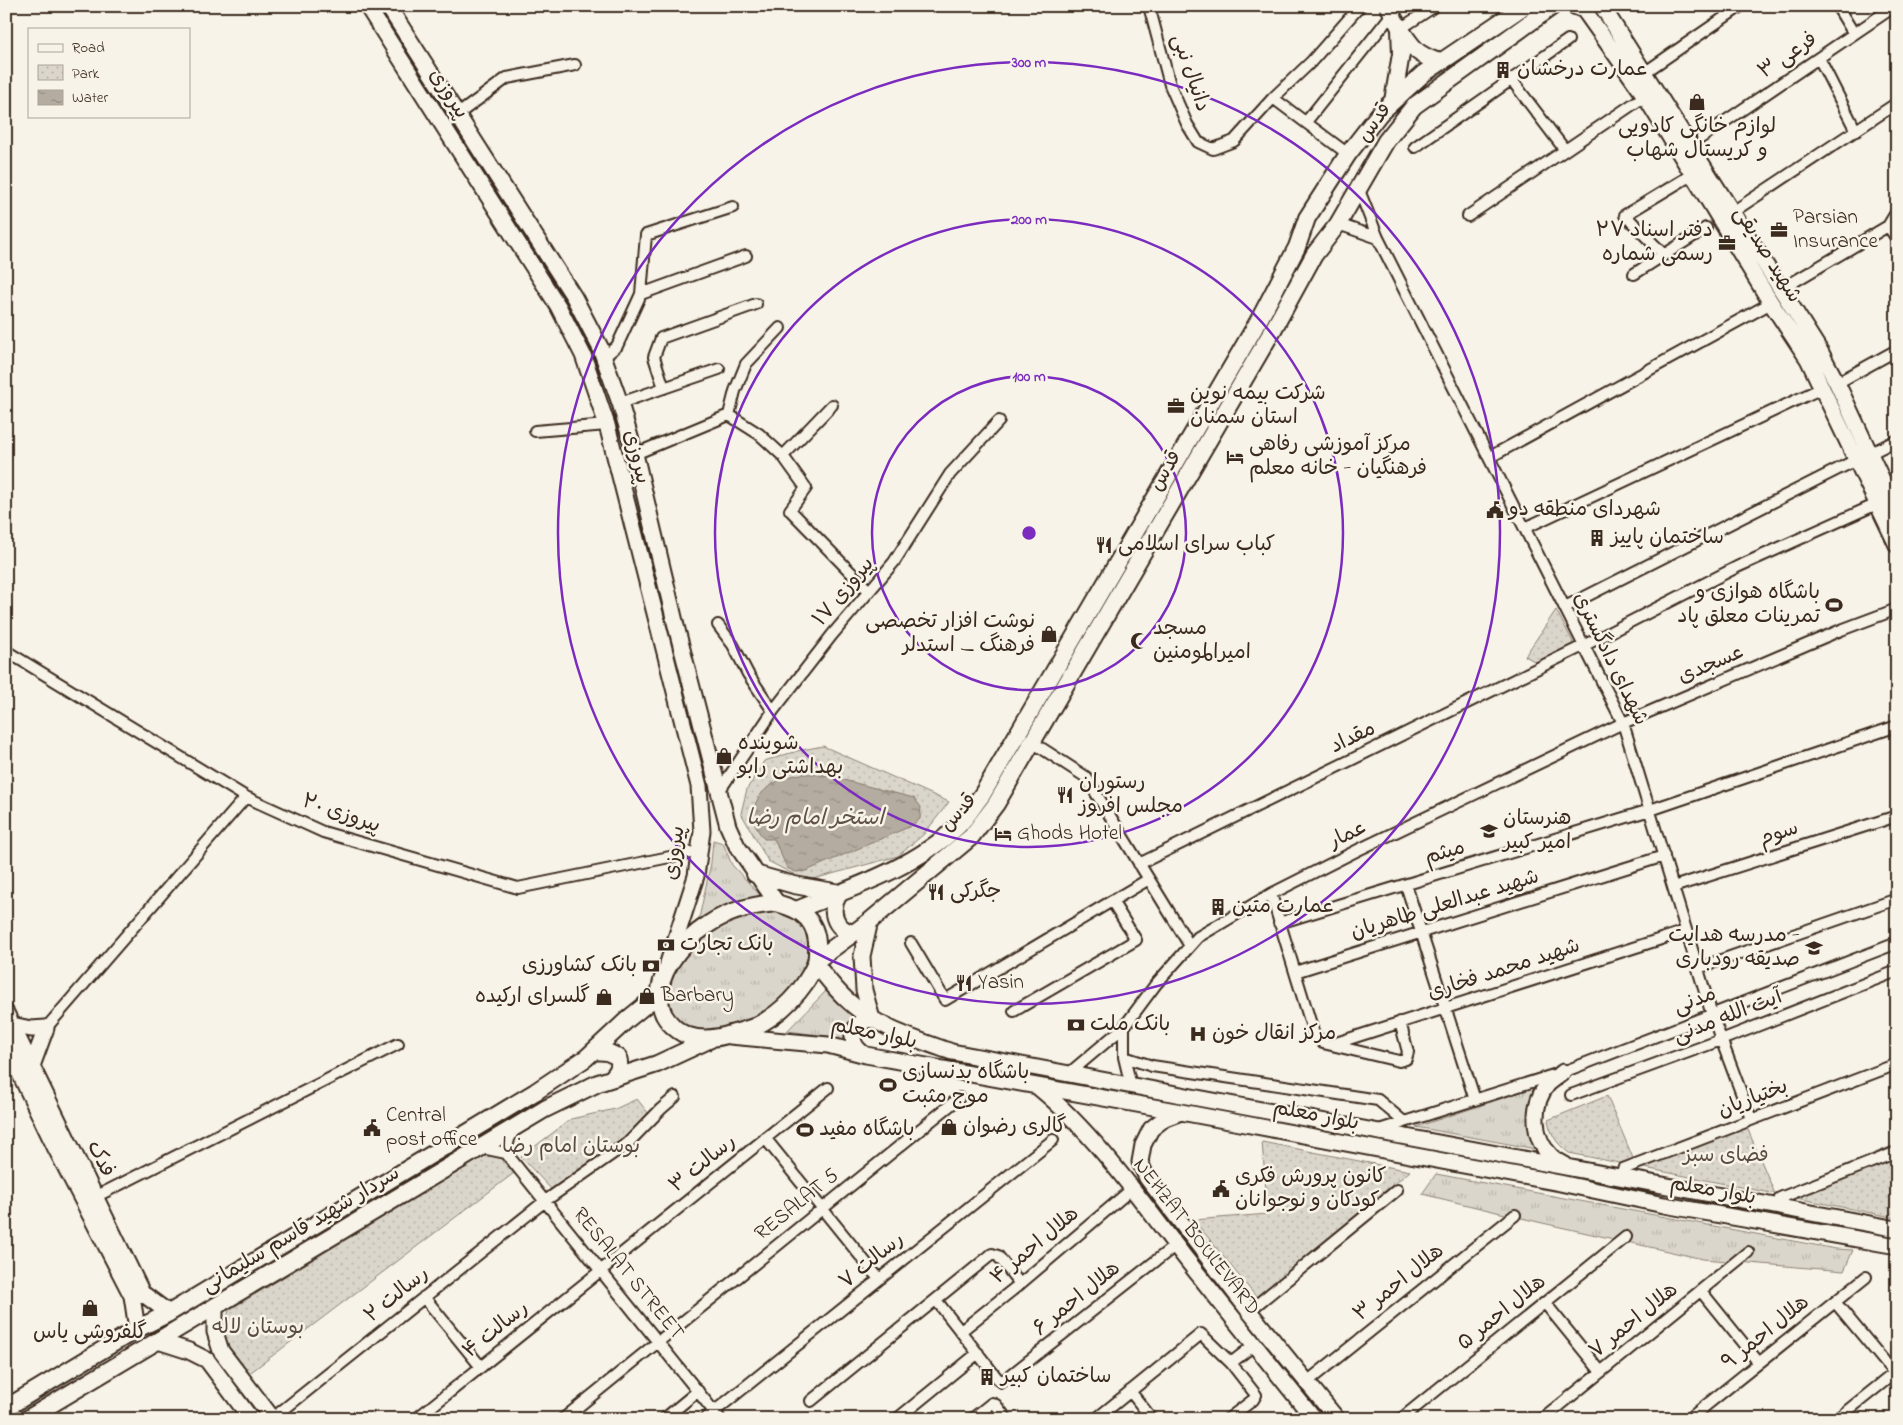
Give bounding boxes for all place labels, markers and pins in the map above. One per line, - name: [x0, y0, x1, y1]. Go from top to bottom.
- place label: عمارت درخشان: [1517, 55, 1649, 85]
- building icon: عمارت درخشان: [1493, 60, 1513, 80]
- shop icon: لوازم خانگی کادویی و کریستال شهاب: [1687, 92, 1707, 112]
- place label: لوازم خانگی کادویی و کریستال شهاب: [1618, 112, 1776, 166]
- place label: Parsian Insurance: [1793, 203, 1878, 257]
- place label: ۲۷ دفتر اسناد رسمی شماره: [1595, 216, 1713, 270]
- office icon: Parsian Insurance: [1769, 220, 1789, 240]
- office icon: ۲۷ دفتر اسناد رسمی شماره: [1717, 233, 1737, 253]
- place label: شرکت بیمه نوین استان سمنان: [1190, 379, 1326, 433]
- office icon: شرکت بیمه نوین استان سمنان: [1166, 396, 1186, 416]
- place label: مرکز آموزشی رفاهی فرهنگیان - خانه معلم: [1249, 430, 1427, 484]
- hotel icon: مرکز آموزشی رفاهی فرهنگیان - خانه معلم: [1225, 447, 1245, 467]
- place label: شهردای منطقه دو: [1507, 495, 1661, 525]
- public building icon: شهردای منطقه دو: [1485, 500, 1505, 520]
- place label: ساختمان پاییز: [1609, 523, 1724, 553]
- centre of rings: [1020, 524, 1038, 542]
- building icon: ساختمان پاییز: [1587, 528, 1607, 548]
- place label: کباب سرای اسلامی: [1118, 530, 1275, 560]
- restaurant icon: کباب سرای اسلامی: [1094, 535, 1114, 555]
- place label: باشگاه هوازی و تمرینات معلق پاد: [1677, 578, 1821, 632]
- sports icon: باشگاه هوازی و تمرینات معلق پاد: [1824, 595, 1844, 615]
- place label: نوشت افزار تخصصی فرهنگ _ استدلر: [865, 607, 1035, 661]
- place label: مسجد امیرالمومنین: [1153, 614, 1251, 668]
- shop icon: نوشت افزار تخصصی فرهنگ _ استدلر: [1039, 624, 1059, 644]
- mosque icon: مسجد امیرالمومنین: [1129, 631, 1149, 651]
- place label: شوینده بهداشتی رابو: [736, 729, 843, 783]
- shop icon: شوینده بهداشتی رابو: [714, 746, 734, 766]
- place label: رستوران مجلس افروز: [1077, 768, 1183, 822]
- restaurant icon: رستوران مجلس افروز: [1055, 785, 1075, 805]
- place label: هنرستان امیر کبیر: [1501, 804, 1571, 858]
- place label: Ghods Hotel: [1017, 819, 1122, 849]
- school or university icon: هنرستان امیر کبیر: [1479, 821, 1499, 841]
- hotel icon: Ghods Hotel: [993, 824, 1013, 844]
- place label: جگرکی: [950, 877, 1001, 907]
- restaurant icon: جگرکی: [926, 882, 946, 902]
- place label: عمارت متین: [1232, 892, 1335, 922]
- building icon: عمارت متین: [1208, 897, 1228, 917]
- place label: مدرسه هدایت - صدیقه رودباری: [1668, 921, 1800, 975]
- place label: بانک تجارت: [680, 930, 774, 960]
- bank icon: بانک تجارت: [656, 935, 676, 955]
- school or university icon: مدرسه هدایت - صدیقه رودباری: [1804, 938, 1824, 958]
- place label: بانک کشاورزی: [522, 951, 637, 981]
- bank icon: بانک کشاورزی: [641, 956, 661, 976]
- place label: Yasin: [978, 968, 1024, 998]
- restaurant icon: Yasin: [954, 973, 974, 993]
- place label: Barbary: [660, 981, 734, 1013]
- place label: گلسرای ارکیده: [475, 982, 590, 1012]
- shop icon: Barbary: [637, 986, 657, 1006]
- shop icon: گلسرای ارکیده: [594, 987, 614, 1007]
- place label: بانک ملت: [1090, 1010, 1170, 1040]
- bank icon: بانک ملت: [1066, 1015, 1086, 1035]
- place label: مرکز انقال خون: [1212, 1019, 1336, 1049]
- hospital icon: مرکز انقال خون: [1188, 1024, 1208, 1044]
- place label: باشگاه بدنسازی موج مثبت: [902, 1058, 1029, 1112]
- sports icon: باشگاه بدنسازی موج مثبت: [878, 1075, 898, 1095]
- place label: Central post office: [386, 1101, 478, 1155]
- place label: گالری رضوان: [963, 1112, 1066, 1142]
- place label: باشگاه مفید: [819, 1115, 915, 1145]
- shop icon: گالری رضوان: [939, 1117, 959, 1137]
- public building icon: Central post office: [362, 1118, 382, 1138]
- sports icon: باشگاه مفید: [795, 1120, 815, 1140]
- place label: کانون پرورش فکری کودکان و نوجوانان: [1235, 1162, 1387, 1216]
- public building icon: کانون پرورش فکری کودکان و نوجوانان: [1211, 1179, 1231, 1199]
- shop icon: گلفروشی یاس: [80, 1298, 100, 1318]
- place label: گلفروشی یاس: [33, 1318, 147, 1348]
- place label: ساختمان کبیر: [999, 1362, 1112, 1392]
- building icon: ساختمان کبیر: [977, 1367, 997, 1387]

